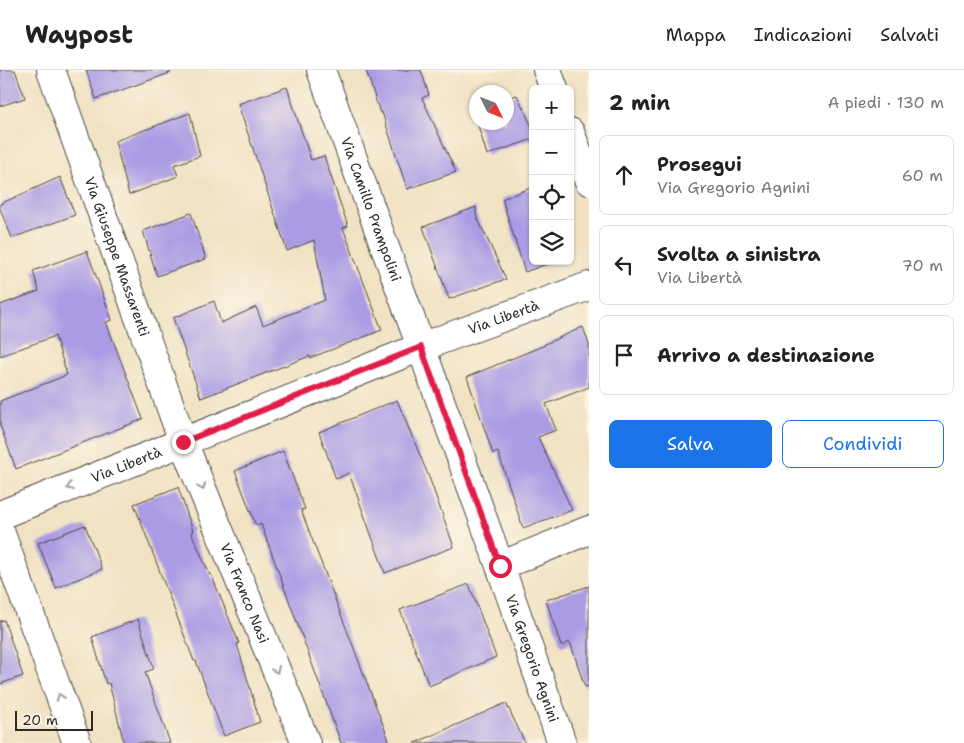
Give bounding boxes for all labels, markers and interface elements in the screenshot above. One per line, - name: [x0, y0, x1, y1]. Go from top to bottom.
- text: Waypost: [25, 19, 133, 51]
- text: Mappa: [666, 23, 726, 47]
- text: Indicazioni: [754, 23, 852, 47]
- text: Salvati: [880, 23, 939, 47]
- north arrow: [469, 85, 514, 130]
- map controls: [529, 85, 574, 265]
- button: +: [529, 85, 574, 130]
- text: 2 min: [609, 89, 670, 117]
- text: A piedi · 130 m: [828, 92, 944, 113]
- button: −: [529, 130, 574, 175]
- street label: Via Camillo Prampolini: [337, 135, 406, 284]
- text: Prosegui: [657, 152, 742, 177]
- icon: ahead: [610, 161, 638, 189]
- text: 60 m: [902, 165, 943, 186]
- street label: Via Giuseppe Massarenti: [81, 174, 154, 339]
- button: locate: [529, 175, 574, 220]
- text: Via Gregorio Agnini: [657, 177, 810, 198]
- button: layers: [529, 220, 574, 265]
- text: Svolta a sinistra: [657, 242, 820, 267]
- icon: left: [610, 251, 638, 279]
- text: 70 m: [902, 255, 943, 276]
- text: Via Libertà: [657, 267, 742, 288]
- street label: Via Libertà: [465, 296, 542, 338]
- icon: arrive: [610, 341, 638, 369]
- text: Arrivo a destinazione: [657, 343, 875, 368]
- button: Salva: [609, 420, 772, 468]
- button: Condividi: [782, 420, 944, 468]
- route end: [172, 431, 195, 454]
- street label: Via Libertà: [88, 442, 164, 487]
- one-way arrow: [66, 480, 75, 491]
- one-way arrow: [195, 482, 206, 491]
- street label: Via Franco Nasi: [216, 540, 273, 646]
- route start: [489, 555, 512, 578]
- street label: Via Gregorio Agnini: [502, 592, 563, 725]
- one-way arrow: [270, 665, 280, 674]
- one-way arrow: [56, 693, 66, 702]
- scale bar: [15, 708, 92, 731]
- text: 20 m: [22, 711, 58, 729]

